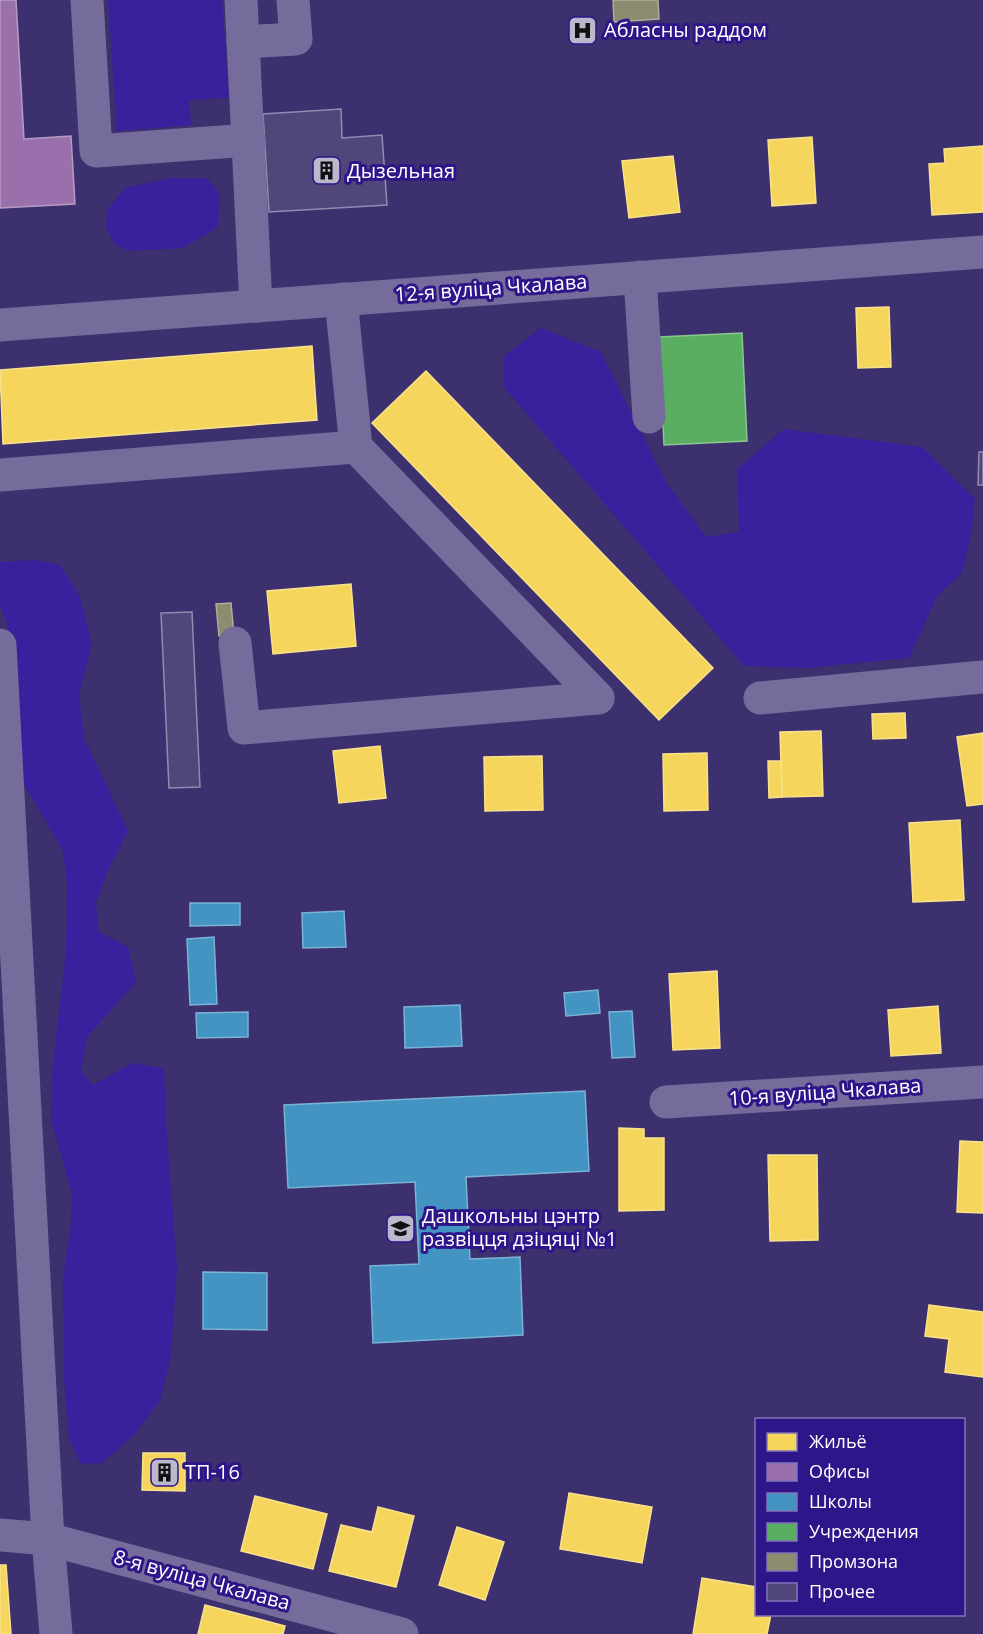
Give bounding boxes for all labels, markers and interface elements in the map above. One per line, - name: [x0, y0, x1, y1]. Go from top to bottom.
- hospital icon: Абласны раддом: [567, 14, 599, 46]
- place label: Абласны раддом: [604, 16, 767, 43]
- building icon: Дызельная: [310, 155, 342, 187]
- place label: Дызельная: [347, 157, 455, 184]
- street label: 12-я вуліца Чкалава: [394, 267, 588, 308]
- street label: 10-я вуліца Чкалава: [728, 1071, 922, 1112]
- place label: Дашкольны цэнтр развіцця дзіцяці №1: [422, 1202, 617, 1252]
- school or university icon: Дашкольны цэнтр развіцця дзіцяці №1: [385, 1212, 417, 1244]
- legend: [755, 1418, 965, 1616]
- text: Жильё: [809, 1429, 867, 1453]
- building icon: ТП-16: [148, 1456, 180, 1488]
- place label: ТП-16: [185, 1458, 240, 1485]
- text: Офисы: [809, 1459, 870, 1483]
- text: Школы: [809, 1489, 872, 1513]
- text: Учреждения: [809, 1519, 919, 1543]
- street label: 8-я вуліца Чкалава: [111, 1543, 293, 1616]
- text: Промзона: [809, 1549, 898, 1573]
- text: Прочее: [809, 1579, 875, 1603]

